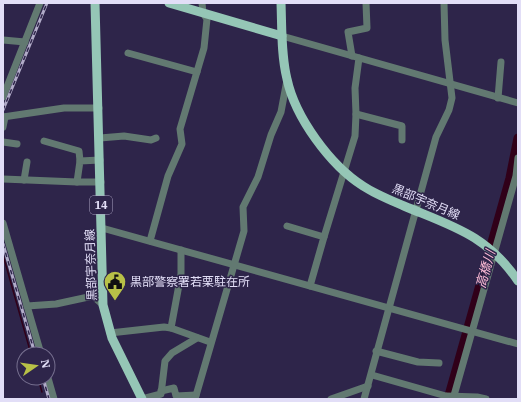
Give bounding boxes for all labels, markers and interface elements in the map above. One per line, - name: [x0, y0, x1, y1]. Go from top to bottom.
- street label: 黒部宇奈月線: [390, 181, 462, 223]
- road number: 14: [90, 196, 112, 214]
- street label: 黒部宇奈月線: [82, 229, 99, 301]
- water label: 高橋川: [472, 246, 500, 290]
- public building icon: 黒部警察署若栗駐在所: [102, 269, 128, 302]
- place label: 黒部警察署若栗駐在所: [130, 274, 250, 289]
- north arrow: [16, 346, 56, 386]
- text: N: [38, 358, 54, 370]

